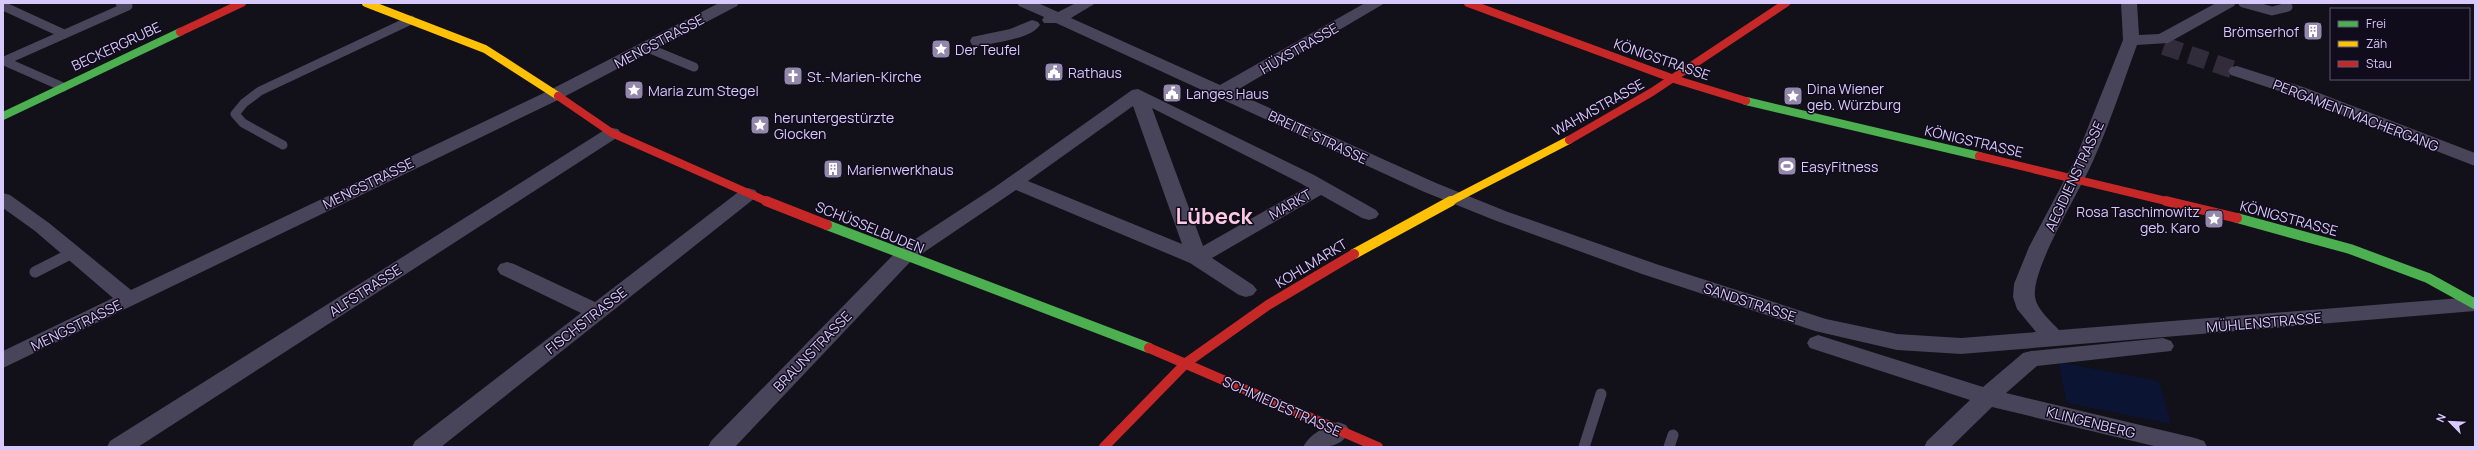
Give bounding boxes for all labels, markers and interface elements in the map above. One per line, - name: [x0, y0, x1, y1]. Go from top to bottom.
- legend: [2330, 8, 2470, 80]
- street label: MENGSTRASSE: [611, 9, 707, 73]
- text: Frei: [2366, 15, 2386, 32]
- street label: BECKERGRUBE: [68, 17, 164, 75]
- street label: HÜXSTRASSE: [1256, 18, 1342, 78]
- building icon: Brömserhof: [2302, 20, 2324, 42]
- place label: Brömserhof: [2223, 22, 2299, 41]
- street label: KÖNIGSTRASSE: [1611, 34, 1713, 84]
- text: Zäh: [2366, 35, 2387, 52]
- place icon: Der Teufel: [930, 38, 952, 60]
- place label: Der Teufel: [955, 40, 1020, 59]
- text: Stau: [2366, 55, 2392, 72]
- public building icon: Rathaus: [1043, 61, 1065, 83]
- place label: Rathaus: [1068, 63, 1122, 82]
- church icon: St.-Marien-Kirche: [782, 65, 804, 87]
- place label: St.-Marien-Kirche: [807, 67, 921, 86]
- street label: WAHMSTRASSE: [1549, 74, 1647, 140]
- street label: PERGAMENTMACHERGANG: [2270, 75, 2442, 155]
- place icon: Maria zum Stegel: [623, 79, 645, 101]
- place label: Dina Wiener geb. Würzburg: [1807, 79, 1901, 114]
- place label: Maria zum Stegel: [648, 81, 759, 100]
- public building icon: Langes Haus: [1161, 82, 1183, 104]
- place label: Langes Haus: [1186, 84, 1269, 103]
- place icon: Dina Wiener geb. Würzburg: [1782, 85, 1804, 107]
- street label: BREITE STRASSE: [1265, 106, 1371, 168]
- place label: heruntergestürzte Glocken: [774, 108, 894, 143]
- place icon: heruntergestürzte Glocken: [749, 114, 771, 136]
- street label: AEGIDIENSTRASSE: [2040, 118, 2108, 234]
- street label: KÖNIGSTRASSE: [1923, 120, 2025, 162]
- street label: MENGSTRASSE: [319, 153, 417, 213]
- sports icon: EasyFitness: [1776, 155, 1798, 177]
- place label: EasyFitness: [1801, 157, 1878, 176]
- building icon: Marienwerkhaus: [822, 158, 844, 180]
- place label: Marienwerkhaus: [847, 160, 954, 179]
- street label: MARKT: [1265, 184, 1315, 224]
- street label: KÖNIGSTRASSE: [2238, 196, 2340, 240]
- street label: SCHÜSSELBUDEN: [813, 197, 927, 257]
- district label: Lübeck: [1176, 201, 1254, 231]
- place label: Rosa Taschimowitz geb. Karo: [2076, 202, 2200, 237]
- place icon: Rosa Taschimowitz geb. Karo: [2203, 208, 2225, 230]
- street label: KOHLMARKT: [1271, 234, 1351, 292]
- street label: ALFSTRASSE: [325, 259, 405, 321]
- street label: SANDSTRASSE: [1701, 278, 1799, 326]
- street label: FISCHSTRASSE: [541, 282, 631, 358]
- street label: MENGSTRASSE: [27, 295, 125, 355]
- street label: BRAUNSTRASSE: [769, 307, 855, 395]
- street label: MÜHLENSTRASSE: [2206, 307, 2322, 337]
- street label: SCHMIEDESTRASSE: [1220, 371, 1344, 441]
- street label: KLINGENBERG: [2045, 402, 2138, 442]
- north arrow: [2430, 402, 2470, 442]
- text: N: [2432, 411, 2449, 424]

